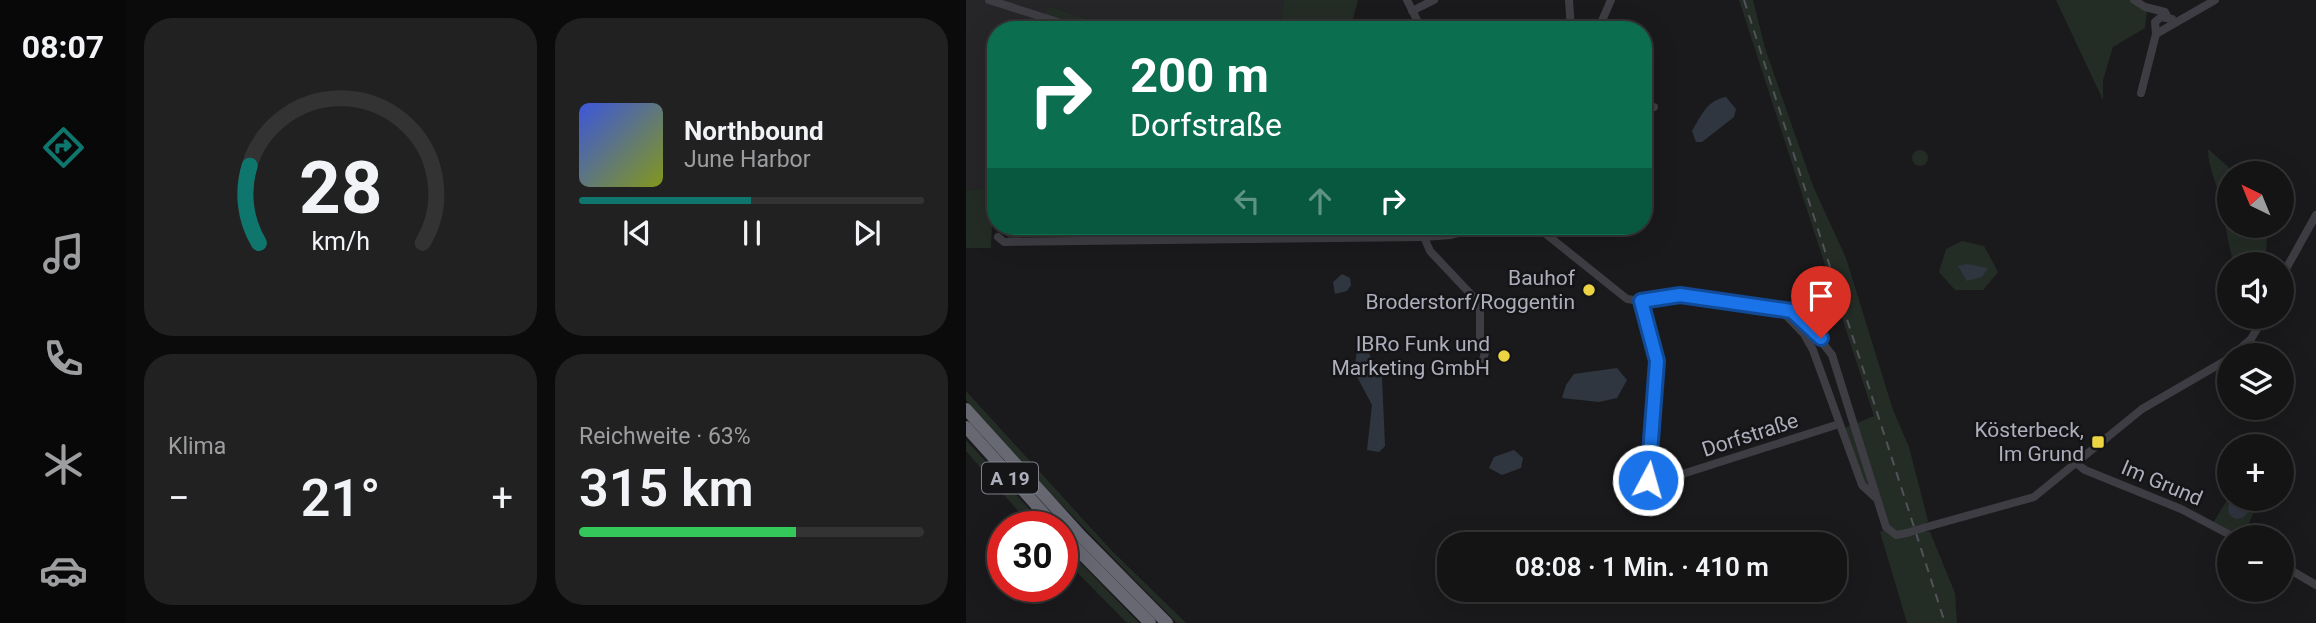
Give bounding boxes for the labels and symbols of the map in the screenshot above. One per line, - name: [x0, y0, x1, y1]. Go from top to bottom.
- north arrow: [2217, 161, 2294, 238]
- place label: Bauhof Broderstorf/Roggentin: [1365, 266, 1576, 314]
- pin: [1791, 266, 1851, 338]
- marker: Bauhof Broderstorf/Roggentin: [1581, 282, 1597, 298]
- place label: IBRo Funk und Marketing GmbH: [1331, 332, 1490, 380]
- marker: IBRo Funk und Marketing GmbH: [1496, 348, 1512, 364]
- street label: Dorfstraße: [1699, 408, 1801, 462]
- place label: Kösterbeck, Im Grund: [1974, 418, 2084, 466]
- marker: Kösterbeck, Im Grund: [2090, 434, 2106, 450]
- position arrow: [1611, 443, 1685, 517]
- street label: Im Grund: [2118, 455, 2206, 511]
- road number: A 19: [982, 463, 1038, 494]
- speed limit sign: 30: [987, 511, 1078, 602]

